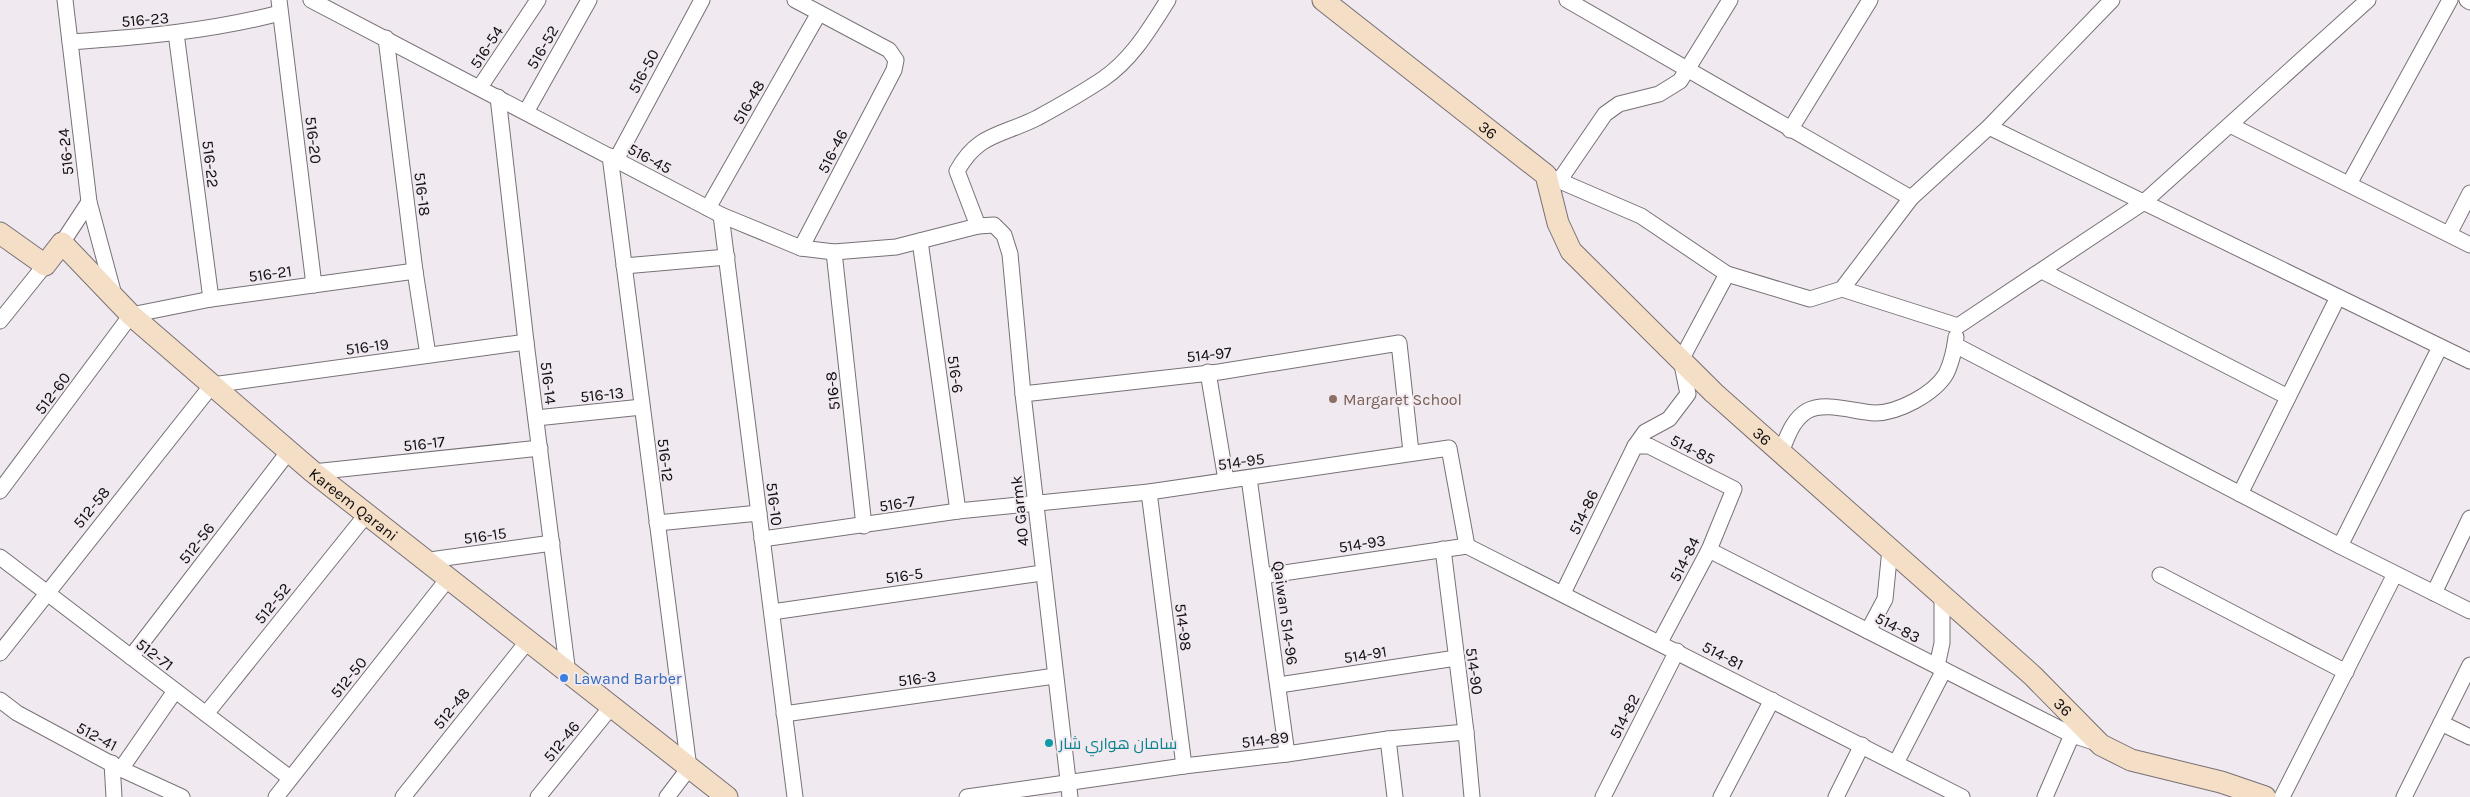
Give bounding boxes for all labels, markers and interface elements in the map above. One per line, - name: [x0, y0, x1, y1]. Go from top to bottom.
- street label: 516-23: [120, 8, 170, 31]
- street label: 516-54: [466, 22, 507, 72]
- street label: 516-52: [522, 22, 563, 73]
- street label: 516-50: [624, 46, 663, 97]
- street label: 516-48: [728, 77, 769, 128]
- street label: 516-20: [301, 115, 326, 165]
- street label: 36: [1475, 117, 1501, 143]
- street label: 516-46: [813, 126, 852, 177]
- street label: 516-24: [54, 127, 77, 176]
- street label: 516-22: [198, 139, 223, 189]
- street label: 516-45: [625, 139, 675, 178]
- street label: 516-18: [410, 171, 435, 217]
- street label: 516-21: [247, 261, 293, 286]
- street label: 516-19: [344, 334, 390, 359]
- street label: 514-97: [1185, 343, 1233, 366]
- street label: 516-6: [943, 354, 968, 394]
- street label: 516-14: [536, 360, 561, 406]
- street label: 512-60: [30, 368, 74, 418]
- street label: 516-8: [821, 371, 844, 411]
- street label: 516-13: [579, 383, 625, 406]
- place label: Margaret School: [1343, 390, 1462, 409]
- marker: Margaret School: [1327, 393, 1339, 405]
- street label: 36: [1749, 423, 1775, 450]
- street label: 514-85: [1667, 430, 1718, 469]
- street label: 516-17: [402, 432, 446, 455]
- street label: 516-12: [653, 437, 678, 483]
- street label: 514-95: [1216, 449, 1266, 474]
- street label: Kareem Qarani: [305, 464, 402, 545]
- street label: 40 Garmk: [1006, 475, 1033, 547]
- street label: 516-10: [762, 481, 787, 527]
- street label: 512-58: [69, 483, 114, 532]
- street label: 514-86: [1564, 487, 1602, 538]
- street label: 516-7: [878, 491, 917, 516]
- street label: 512-56: [174, 519, 218, 568]
- street label: 516-15: [462, 523, 508, 548]
- street label: 514-93: [1337, 530, 1387, 557]
- street label: 514-84: [1665, 534, 1704, 585]
- street label: Qaiwan 514-96: [1269, 560, 1302, 666]
- street label: 516-5: [884, 563, 924, 588]
- street label: 512-52: [250, 579, 295, 628]
- street label: 514-98: [1171, 602, 1196, 652]
- street label: 514-83: [1872, 608, 1924, 647]
- street label: 512-71: [132, 634, 177, 675]
- street label: 514-81: [1699, 637, 1747, 674]
- street label: 514-91: [1342, 642, 1388, 667]
- street label: 514-90: [1462, 646, 1487, 696]
- street label: 512-50: [326, 653, 371, 702]
- street label: 516-3: [897, 666, 937, 691]
- place label: Lawand Barber: [574, 669, 682, 688]
- marker: Lawand Barber: [558, 672, 570, 684]
- street label: 512-48: [429, 684, 474, 733]
- street label: 514-82: [1605, 691, 1644, 742]
- street label: 36: [2050, 694, 2076, 720]
- street label: 512-46: [539, 717, 584, 766]
- street label: 512-41: [73, 718, 120, 755]
- street label: 514-89: [1240, 727, 1290, 752]
- place label: سامان هواري شار: [1058, 734, 1177, 757]
- marker: سامان هواري شار: [1043, 737, 1055, 749]

